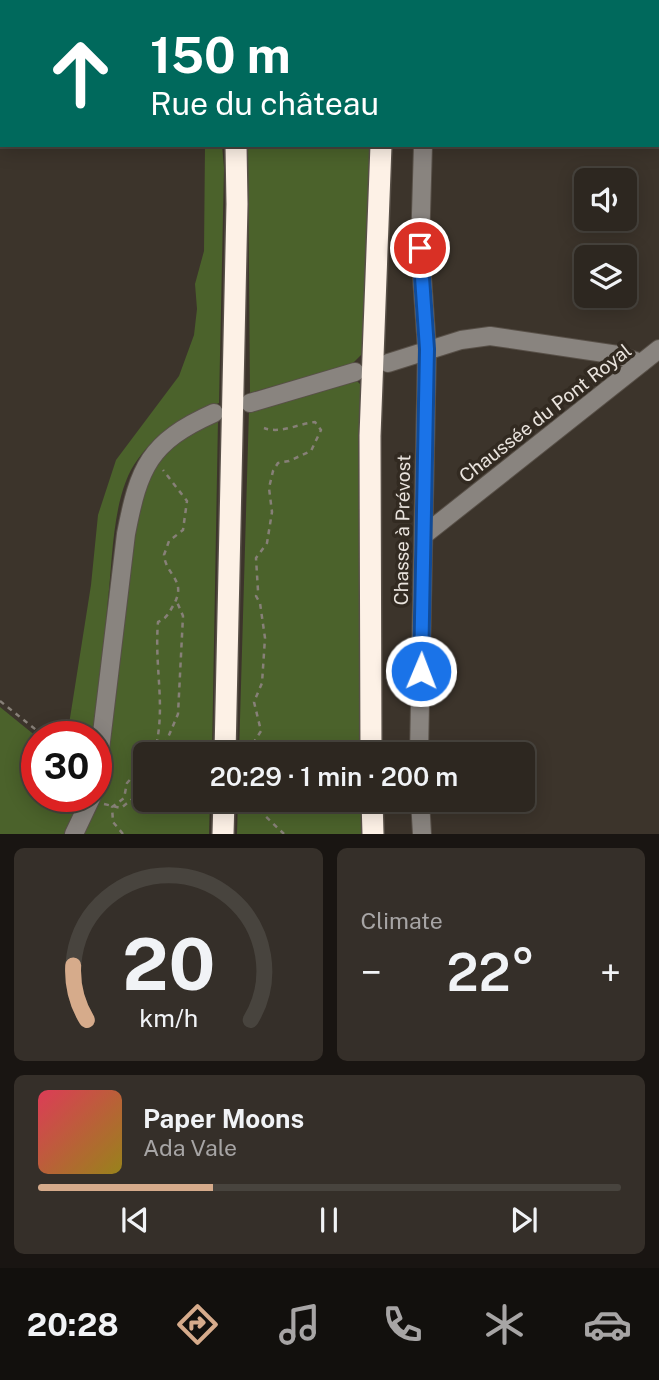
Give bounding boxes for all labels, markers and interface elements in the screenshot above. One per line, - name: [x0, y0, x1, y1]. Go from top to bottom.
- text: 150 m: [150, 26, 291, 84]
- icon: ahead: [35, 28, 126, 119]
- text: Rue du château: [150, 85, 379, 122]
- map controls: [574, 168, 637, 308]
- button: sound: [574, 168, 637, 231]
- pin: [390, 218, 450, 278]
- icon: arrive: [401, 229, 439, 267]
- button: layers: [574, 245, 637, 308]
- street label: Chaussée du Pont Royal: [455, 339, 635, 487]
- street label: Chasse à Prévost: [390, 454, 414, 606]
- position arrow: [384, 634, 458, 708]
- speed limit sign: 30: [21, 721, 112, 812]
- text: 20:29 · 1 min · 200 m: [210, 761, 458, 792]
- text: Climate: [361, 907, 443, 934]
- text: 20: [122, 922, 215, 1007]
- text: 22°: [446, 942, 535, 1003]
- text: −: [361, 950, 382, 995]
- text: +: [600, 950, 621, 995]
- text: km/h: [139, 1003, 198, 1033]
- text: Paper Moons: [143, 1103, 304, 1134]
- text: Ada Vale: [143, 1134, 237, 1161]
- icon: previous: [116, 1201, 154, 1239]
- icon: pause: [310, 1201, 348, 1239]
- icon: next: [505, 1201, 543, 1239]
- icon: directions: [173, 1300, 222, 1349]
- icon: music: [275, 1300, 324, 1349]
- icon: phone: [378, 1300, 427, 1349]
- icon: climate: [480, 1300, 529, 1349]
- icon: car: [583, 1300, 632, 1349]
- text: 20:28: [27, 1306, 119, 1343]

